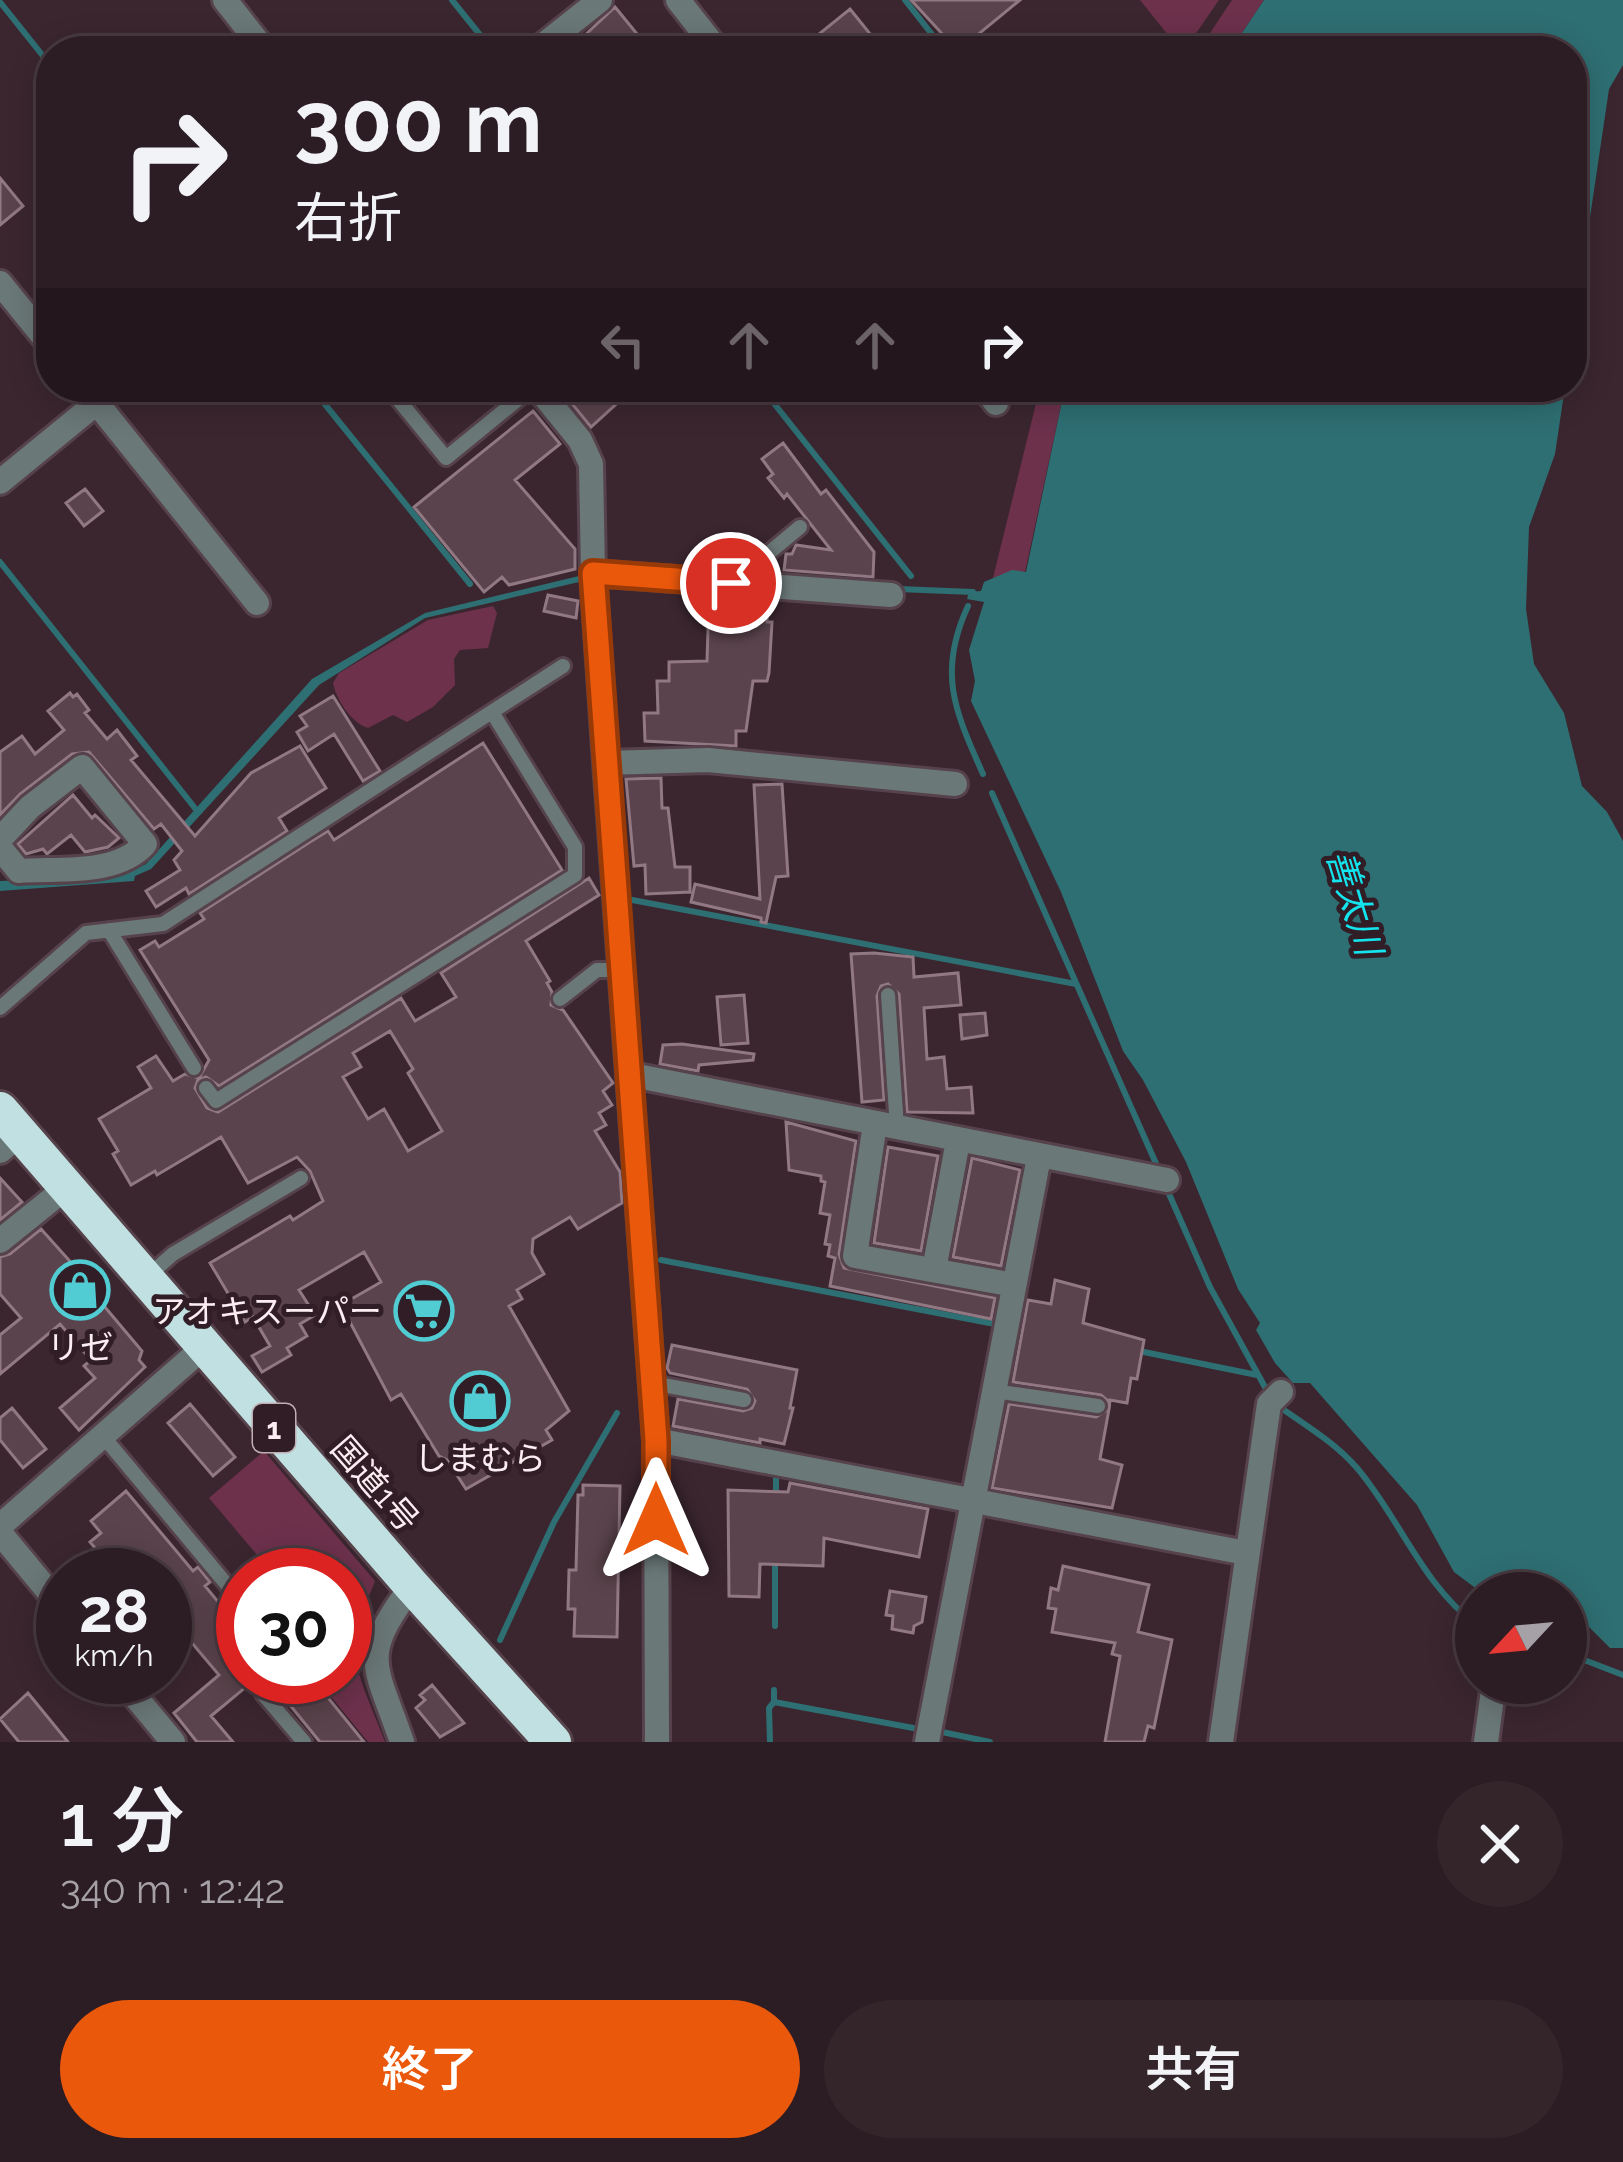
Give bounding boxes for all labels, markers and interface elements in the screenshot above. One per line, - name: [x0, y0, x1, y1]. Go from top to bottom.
- text: 300 m: [294, 73, 542, 172]
- icon: right: [96, 84, 252, 240]
- text: 右折: [294, 186, 402, 250]
- icon: left: [590, 312, 656, 378]
- icon: ahead: [716, 312, 782, 378]
- icon: ahead: [842, 312, 908, 378]
- icon: right: [968, 312, 1034, 378]
- pin: [680, 532, 782, 634]
- icon: arrive: [698, 550, 764, 616]
- water label: 善太川: [1319, 844, 1392, 964]
- shop icon: リゼ: [49, 1259, 111, 1321]
- supermarket icon: アオキスーパー: [393, 1280, 455, 1342]
- place label: アオキスーパー: [152, 1292, 382, 1331]
- place label: リゼ: [47, 1328, 113, 1367]
- shop icon: しまむら: [449, 1370, 511, 1432]
- road number: 1: [253, 1404, 295, 1452]
- street label: 国道1号: [323, 1429, 427, 1539]
- place label: しまむら: [414, 1439, 546, 1478]
- position arrow: [593, 1457, 719, 1583]
- speed limit sign: 30: [216, 1548, 372, 1704]
- north arrow: [1455, 1572, 1587, 1704]
- map controls: [1455, 1572, 1587, 1704]
- text: 28: [79, 1576, 149, 1646]
- text: km/h: [74, 1638, 154, 1673]
- text: 1 分: [60, 1778, 184, 1863]
- button: close: [1437, 1781, 1563, 1907]
- text: 340 m · 12:42: [60, 1866, 285, 1912]
- button: 終了: [60, 2000, 800, 2138]
- button: 共有: [824, 2000, 1563, 2138]

